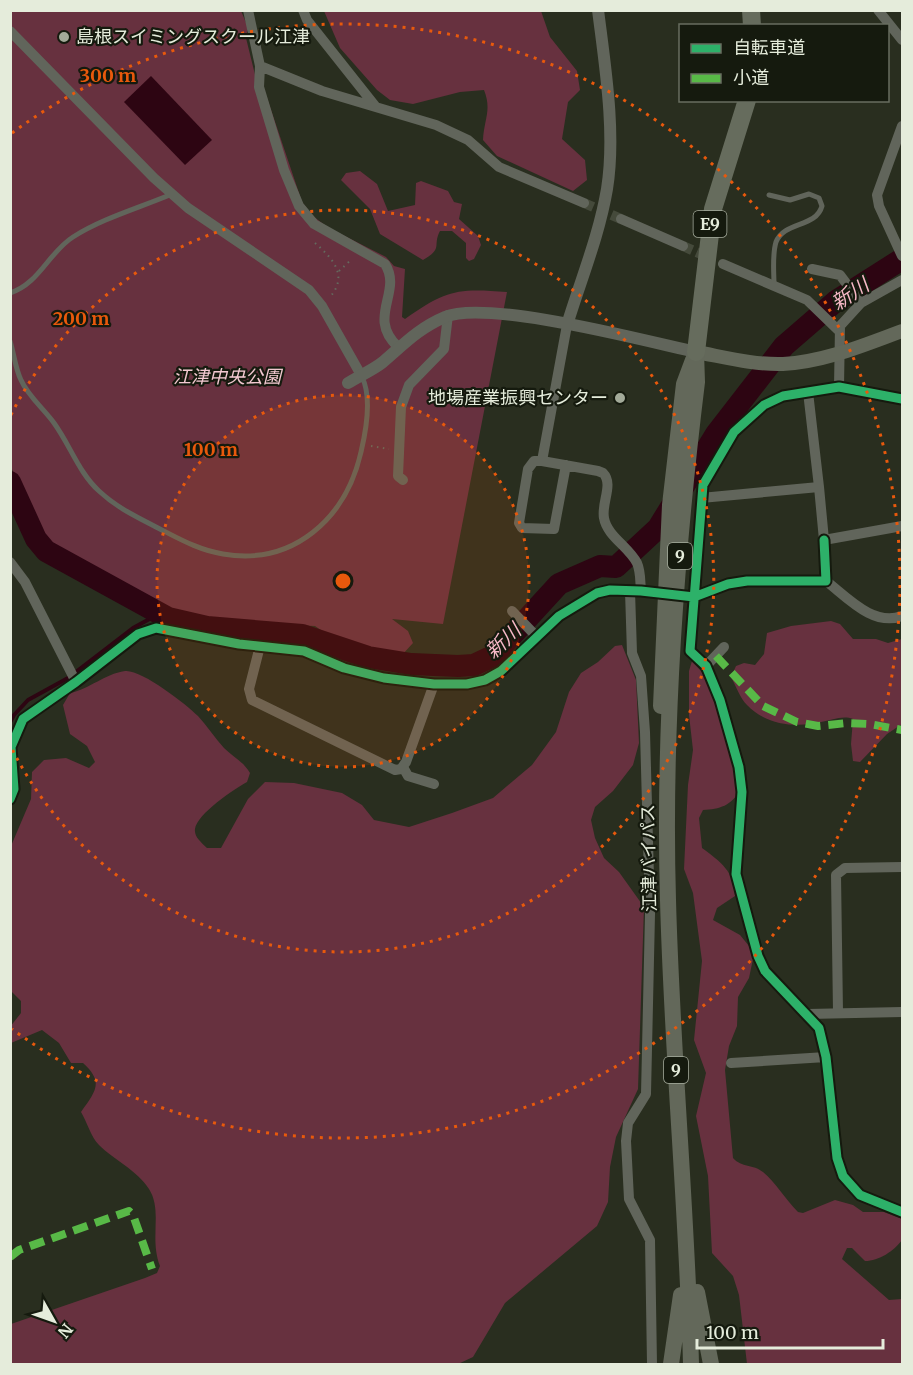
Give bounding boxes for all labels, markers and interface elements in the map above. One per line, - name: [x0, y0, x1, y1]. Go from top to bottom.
- legend: [679, 24, 889, 102]
- place label: 島根スイミングスクール江津: [76, 25, 310, 48]
- marker: 島根スイミングスクール江津: [57, 30, 71, 44]
- text: 自転車道: [733, 36, 805, 59]
- text: 300 m: [80, 64, 136, 87]
- text: 小道: [733, 66, 769, 89]
- road number: E9: [694, 211, 726, 237]
- water label: 新川: [826, 271, 875, 315]
- text: 200 m: [53, 307, 109, 330]
- park label: 江津中央公園: [173, 365, 284, 388]
- place label: 地場産業振興センター: [428, 386, 608, 409]
- marker: 地場産業振興センター: [613, 391, 627, 405]
- text: 100 m: [184, 438, 238, 461]
- road number: 9: [668, 543, 692, 569]
- centre of rings: [333, 571, 353, 591]
- water label: 新川: [480, 616, 527, 663]
- street label: 江津バイパス: [636, 804, 661, 912]
- road number: 9: [664, 1057, 688, 1083]
- north arrow: [24, 1291, 84, 1351]
- scale bar: [697, 1312, 883, 1350]
- text: N: [54, 1319, 77, 1342]
- text: 100 m: [706, 1321, 759, 1344]

